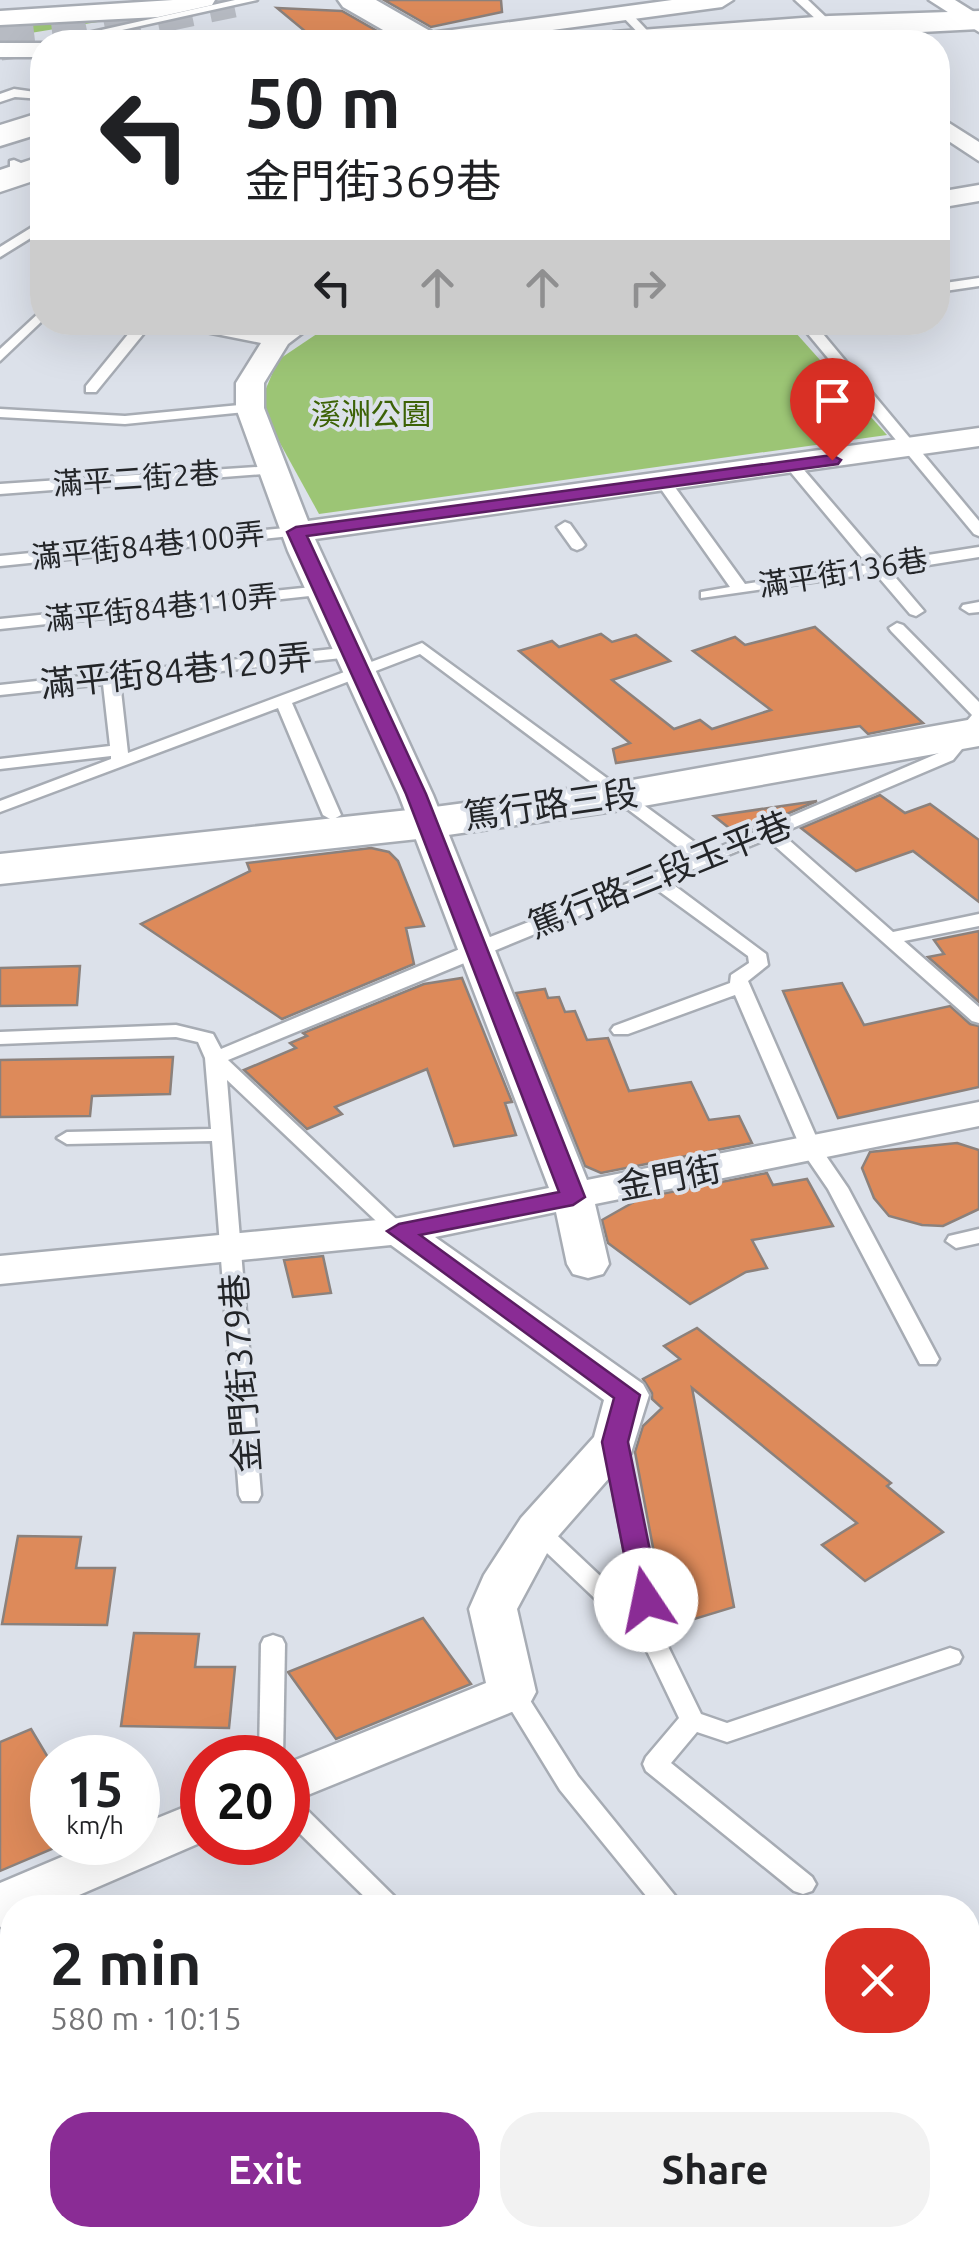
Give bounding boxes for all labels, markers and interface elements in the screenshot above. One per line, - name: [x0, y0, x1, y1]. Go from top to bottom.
- text: 50 m: [245, 63, 401, 141]
- icon: left: [80, 70, 210, 200]
- text: 金門街369巷: [245, 155, 501, 206]
- icon: left: [305, 260, 360, 315]
- icon: ahead: [410, 260, 465, 315]
- icon: ahead: [515, 260, 570, 315]
- icon: right: [620, 260, 675, 315]
- pin: [790, 358, 875, 461]
- icon: arrive: [805, 373, 860, 428]
- park label: 溪洲公園: [311, 397, 431, 431]
- street label: 滿平二街2巷: [51, 455, 220, 501]
- street label: 滿平街84巷100弄: [29, 516, 266, 574]
- street label: 滿平街136巷: [756, 542, 930, 602]
- street label: 滿平街84巷110弄: [42, 578, 279, 636]
- street label: 滿平街84巷120弄: [38, 636, 314, 704]
- street label: 篤行路三段: [461, 772, 640, 836]
- street label: 篤行路三段玉平巷: [522, 803, 797, 945]
- street label: 金門街: [613, 1147, 724, 1207]
- street label: 金門街379巷: [213, 1272, 267, 1474]
- position arrow: [594, 1548, 698, 1652]
- speed limit sign: 20: [180, 1735, 310, 1865]
- text: 15: [67, 1760, 123, 1816]
- text: km/h: [66, 1811, 124, 1839]
- button: close: [825, 1928, 930, 2033]
- text: 2 min: [50, 1929, 202, 1996]
- text: 580 m · 10:15: [50, 2000, 242, 2036]
- button: Exit: [50, 2112, 480, 2227]
- button: Share: [500, 2112, 930, 2227]

